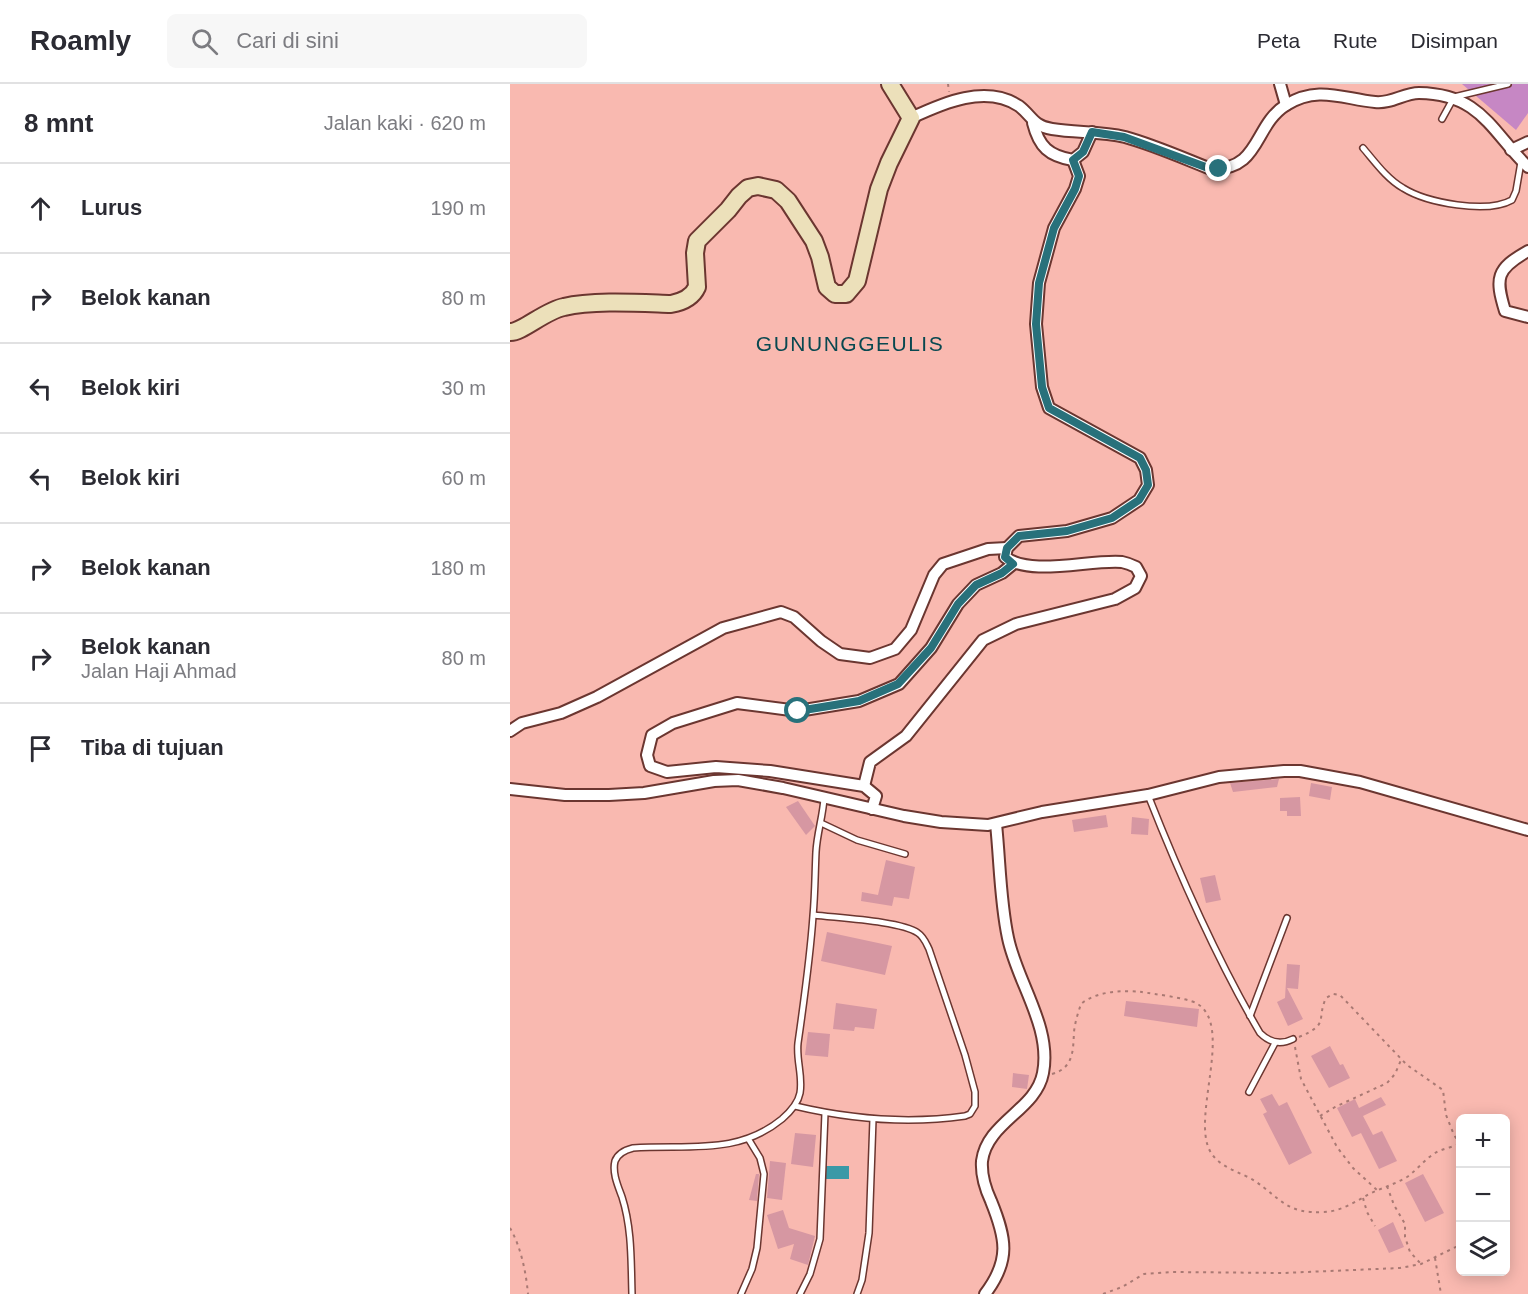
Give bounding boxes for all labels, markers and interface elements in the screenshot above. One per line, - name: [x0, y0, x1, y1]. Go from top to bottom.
- search box: [167, 14, 587, 68]
- text: Roamly: [30, 25, 131, 56]
- icon: search: [188, 25, 221, 58]
- text: Cari di sini: [236, 28, 339, 53]
- text: Peta: [1257, 29, 1300, 52]
- text: Rute: [1333, 29, 1377, 52]
- text: Disimpan: [1410, 29, 1498, 52]
- text: 8 mnt: [24, 108, 93, 138]
- text: Jalan kaki · 620 m: [324, 112, 486, 134]
- route end: [1205, 155, 1231, 181]
- icon: ahead: [24, 192, 57, 225]
- text: Lurus: [81, 195, 142, 220]
- text: 190 m: [430, 197, 486, 219]
- icon: right: [24, 282, 57, 315]
- text: Belok kanan: [81, 285, 211, 310]
- text: 80 m: [442, 287, 486, 309]
- district label: GUNUNGGEULIS: [756, 332, 944, 355]
- icon: left: [24, 372, 57, 405]
- text: Belok kiri: [81, 375, 180, 400]
- text: 30 m: [442, 377, 486, 399]
- icon: left: [24, 462, 57, 495]
- text: Belok kiri: [81, 465, 180, 490]
- text: 60 m: [442, 467, 486, 489]
- icon: right: [24, 552, 57, 585]
- text: Belok kanan: [81, 555, 211, 580]
- text: 180 m: [430, 557, 486, 579]
- text: Belok kanan: [81, 634, 211, 659]
- icon: right: [24, 642, 57, 675]
- text: 80 m: [442, 647, 486, 669]
- text: Jalan Haji Ahmad: [81, 660, 237, 682]
- route start: [784, 697, 810, 723]
- icon: arrive: [24, 732, 57, 765]
- text: Tiba di tujuan: [81, 735, 224, 760]
- map controls: [1456, 1114, 1510, 1276]
- button: +: [1456, 1114, 1510, 1168]
- button: −: [1456, 1168, 1510, 1222]
- button: layers: [1456, 1222, 1510, 1276]

